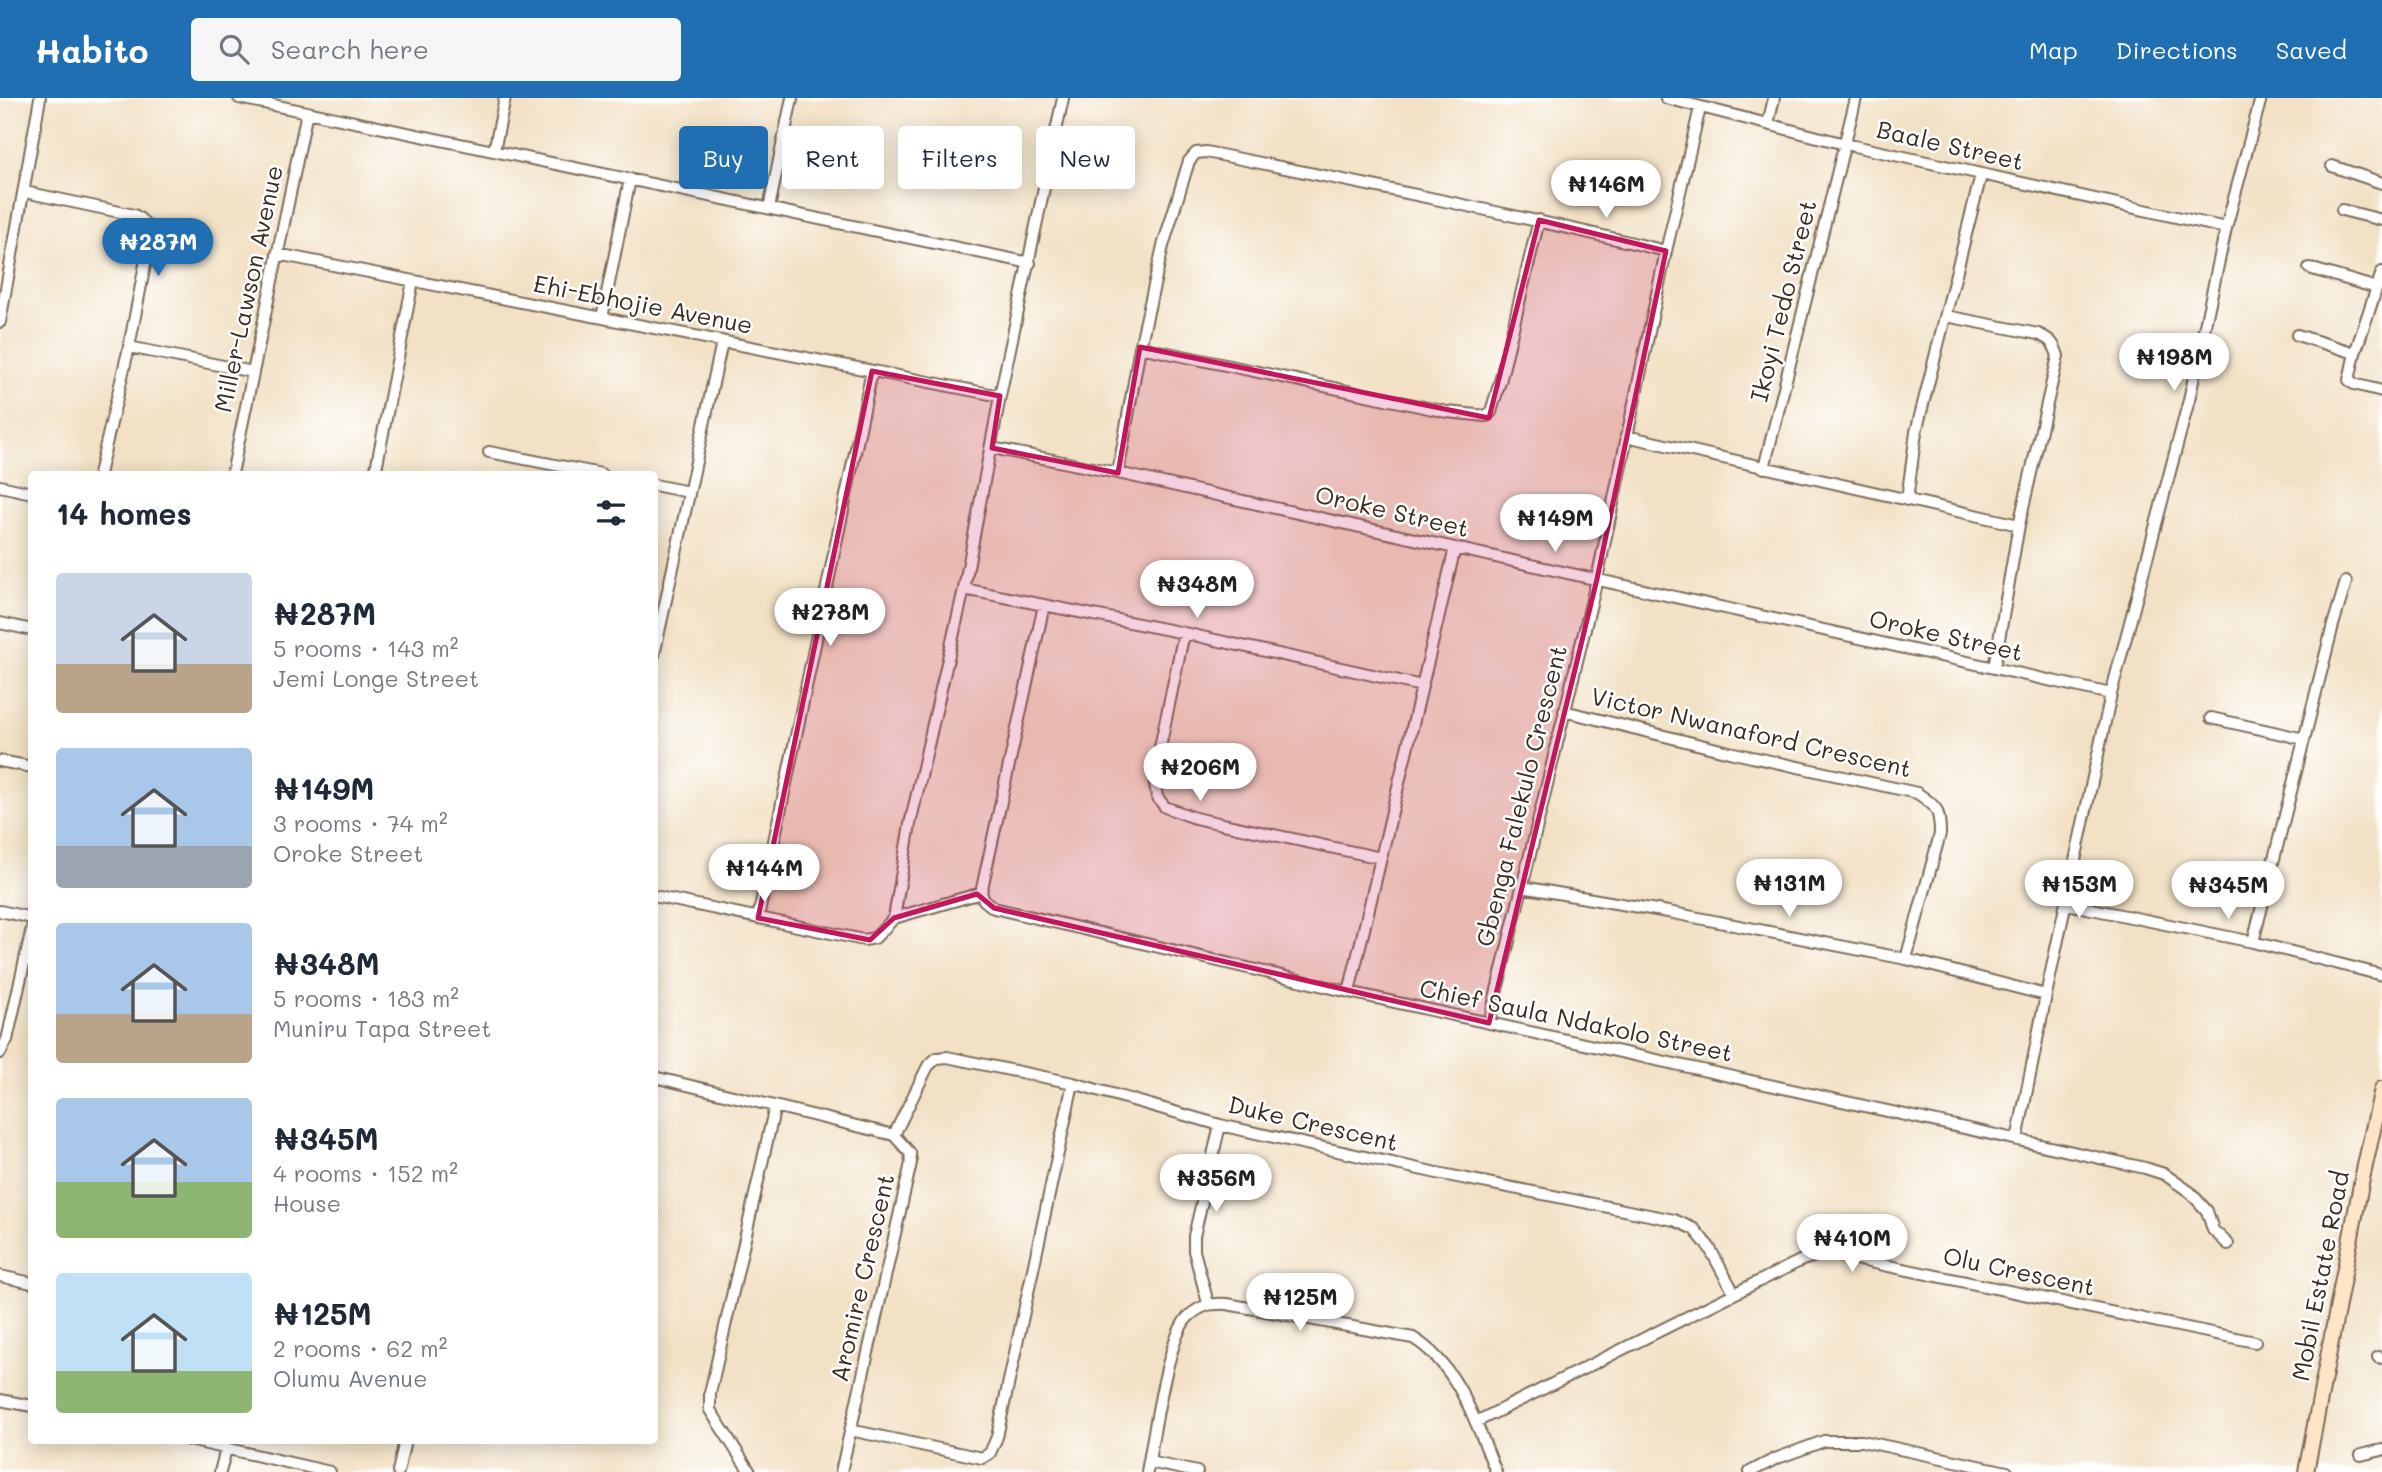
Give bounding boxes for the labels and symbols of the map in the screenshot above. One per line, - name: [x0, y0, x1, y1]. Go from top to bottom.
- street label: Baale Street: [1874, 113, 2027, 176]
- pin: ₦146M: [1557, 160, 1655, 220]
- street label: Miller-Lawson Avenue: [206, 162, 289, 415]
- street label: Ikoyi Tedo Street: [1742, 197, 1823, 405]
- pin: ₦287M: [109, 218, 207, 278]
- street label: Ehi-Ebhojie Avenue: [531, 267, 755, 340]
- pin: ₦198M: [2125, 334, 2223, 393]
- street label: Oroke Street: [1312, 478, 1472, 543]
- pin: ₦149M: [1506, 494, 1604, 554]
- pin: ₦348M: [1148, 560, 1246, 620]
- pin: ₦278M: [781, 588, 879, 648]
- street label: Oroke Street: [1866, 602, 2026, 667]
- street label: Gbenga Falekulo Crescent: [1468, 642, 1573, 949]
- street label: Victor Nwanaford Crescent: [1588, 680, 1915, 784]
- pin: ₦206M: [1151, 744, 1249, 803]
- pin: ₦144M: [715, 844, 813, 904]
- pin: ₦131M: [1740, 860, 1838, 919]
- pin: ₦153M: [2030, 860, 2128, 920]
- pin: ₦345M: [2179, 862, 2277, 921]
- street label: Chief Saula Ndakolo Street: [1417, 971, 1736, 1068]
- street label: Duke Crescent: [1225, 1088, 1401, 1157]
- pin: ₦356M: [1167, 1154, 1265, 1214]
- street label: Mobil Estate Road: [2284, 1168, 2355, 1383]
- street label: Aromire Crescent: [823, 1171, 901, 1385]
- pin: ₦410M: [1803, 1214, 1901, 1274]
- street label: Olu Crescent: [1941, 1239, 2098, 1302]
- pin: ₦125M: [1251, 1274, 1349, 1333]

